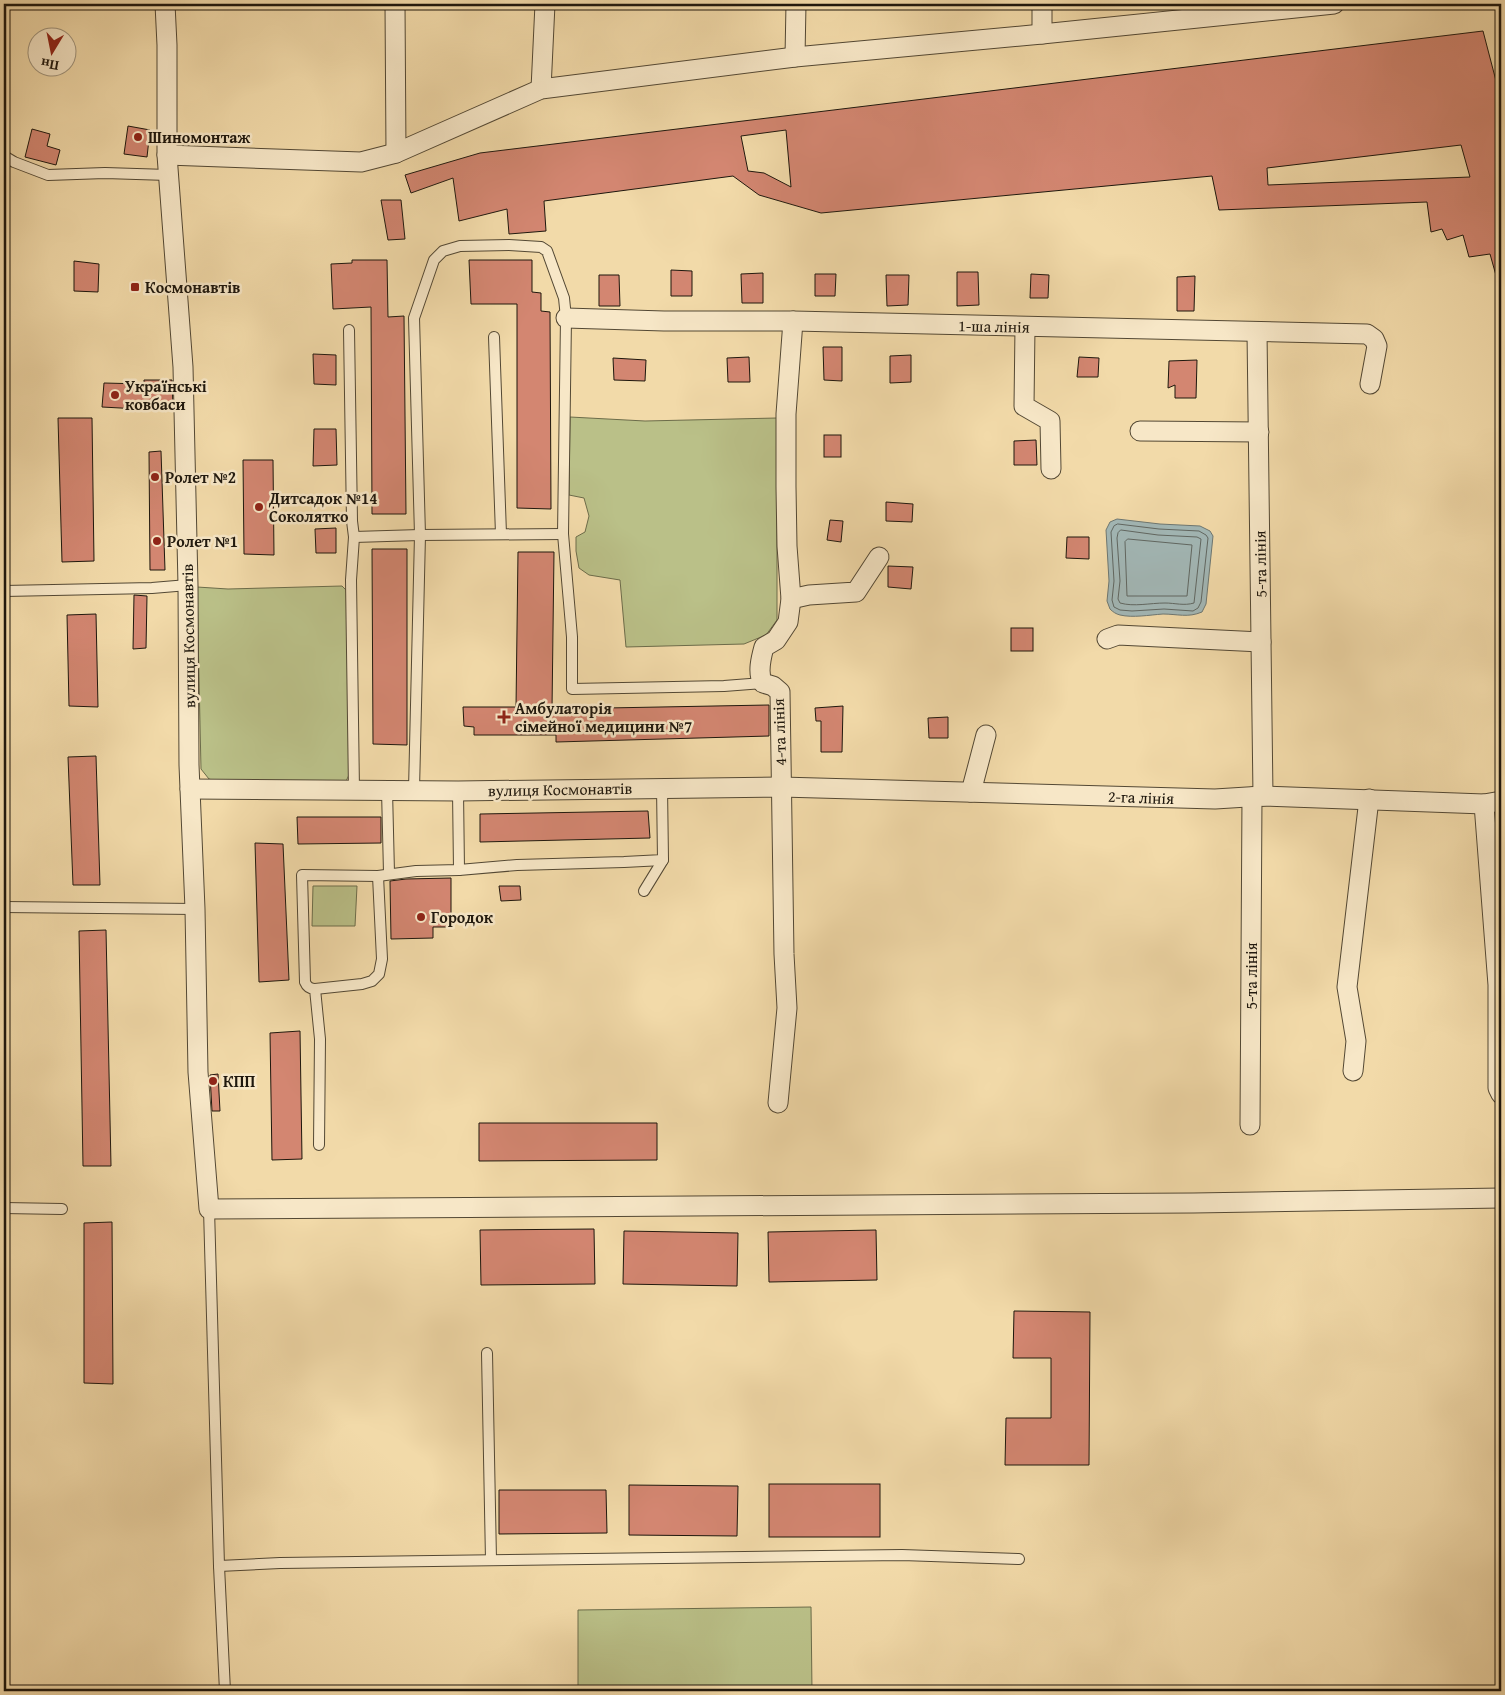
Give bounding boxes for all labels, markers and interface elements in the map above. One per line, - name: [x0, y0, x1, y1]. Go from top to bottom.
- north arrow: [28, 28, 78, 78]
- text: Пн: [39, 53, 60, 76]
- place label: Шиномонтаж: [148, 125, 250, 149]
- marker: Шиномонтаж: [132, 131, 144, 143]
- place label: Космонавтів: [145, 275, 240, 299]
- marker: Космонавтів: [129, 281, 141, 293]
- street label: 1-ша лінія: [958, 313, 1030, 339]
- place label: Українські ковбаси: [125, 374, 207, 416]
- marker: Українські ковбаси: [109, 389, 121, 401]
- place label: Ролет №2: [165, 465, 236, 489]
- marker: Ролет №2: [149, 471, 161, 483]
- place label: Дитсадок №14 Соколятко: [268, 486, 378, 528]
- marker: Дитсадок №14 Соколятко: [253, 501, 265, 513]
- place label: Ролет №1: [167, 529, 238, 553]
- street label: 5-та лінія: [1247, 530, 1273, 598]
- marker: Ролет №1: [151, 535, 163, 547]
- street label: вулиця Космонавтів: [175, 563, 201, 708]
- place label: Амбулаторія сімейної медицини №7: [515, 696, 692, 738]
- street label: 4-та лінія: [766, 698, 792, 766]
- marker: Амбулаторія сімейної медицини №7: [497, 710, 511, 724]
- street label: вулиця Космонавтів: [488, 776, 633, 802]
- street label: 2-га лінія: [1107, 784, 1175, 810]
- place label: Городок: [431, 905, 494, 929]
- marker: Городок: [415, 911, 427, 923]
- street label: 5-та лінія: [1239, 942, 1263, 1010]
- place label: КПП: [223, 1069, 255, 1093]
- marker: КПП: [207, 1075, 219, 1087]

